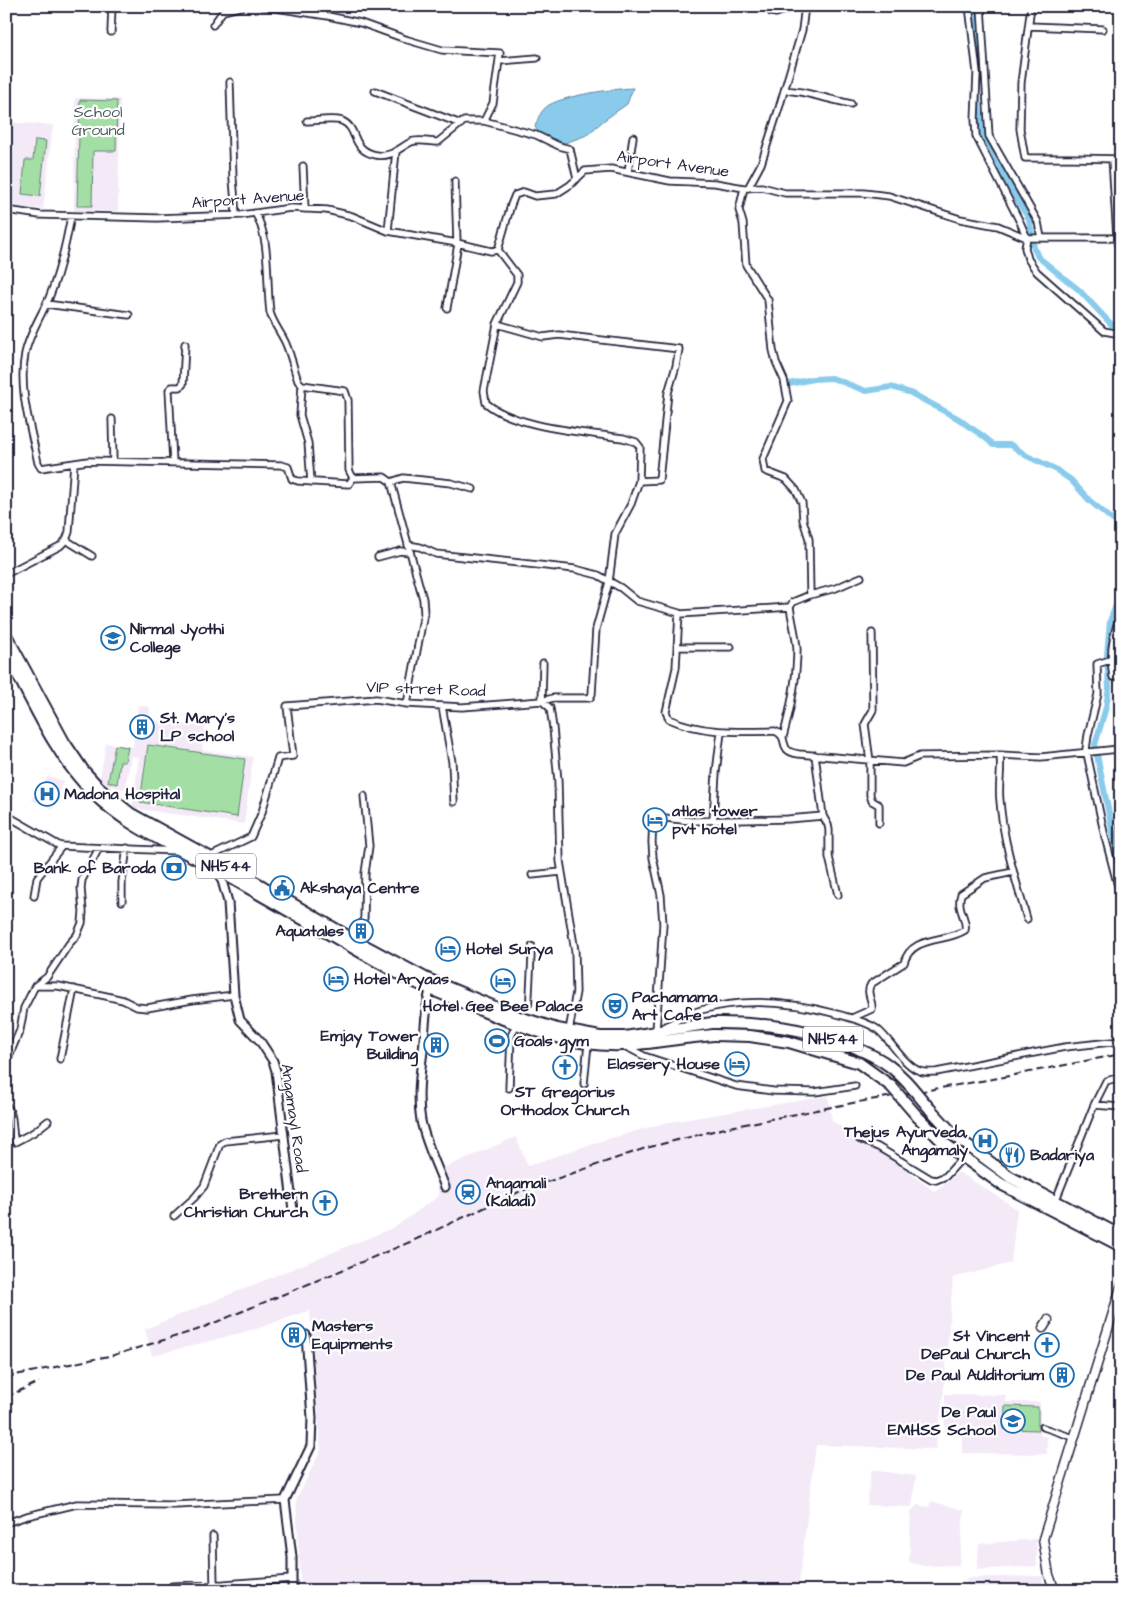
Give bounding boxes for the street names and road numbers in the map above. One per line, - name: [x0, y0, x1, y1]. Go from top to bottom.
- street label: Airport Avenue: [615, 145, 731, 183]
- street label: Airport Avenue: [191, 184, 306, 214]
- street label: VIP strret Road: [366, 676, 486, 702]
- road number: NH544: [196, 854, 256, 878]
- road number: NH544: [803, 1026, 863, 1052]
- street label: Angamayl Road: [274, 1062, 313, 1174]

